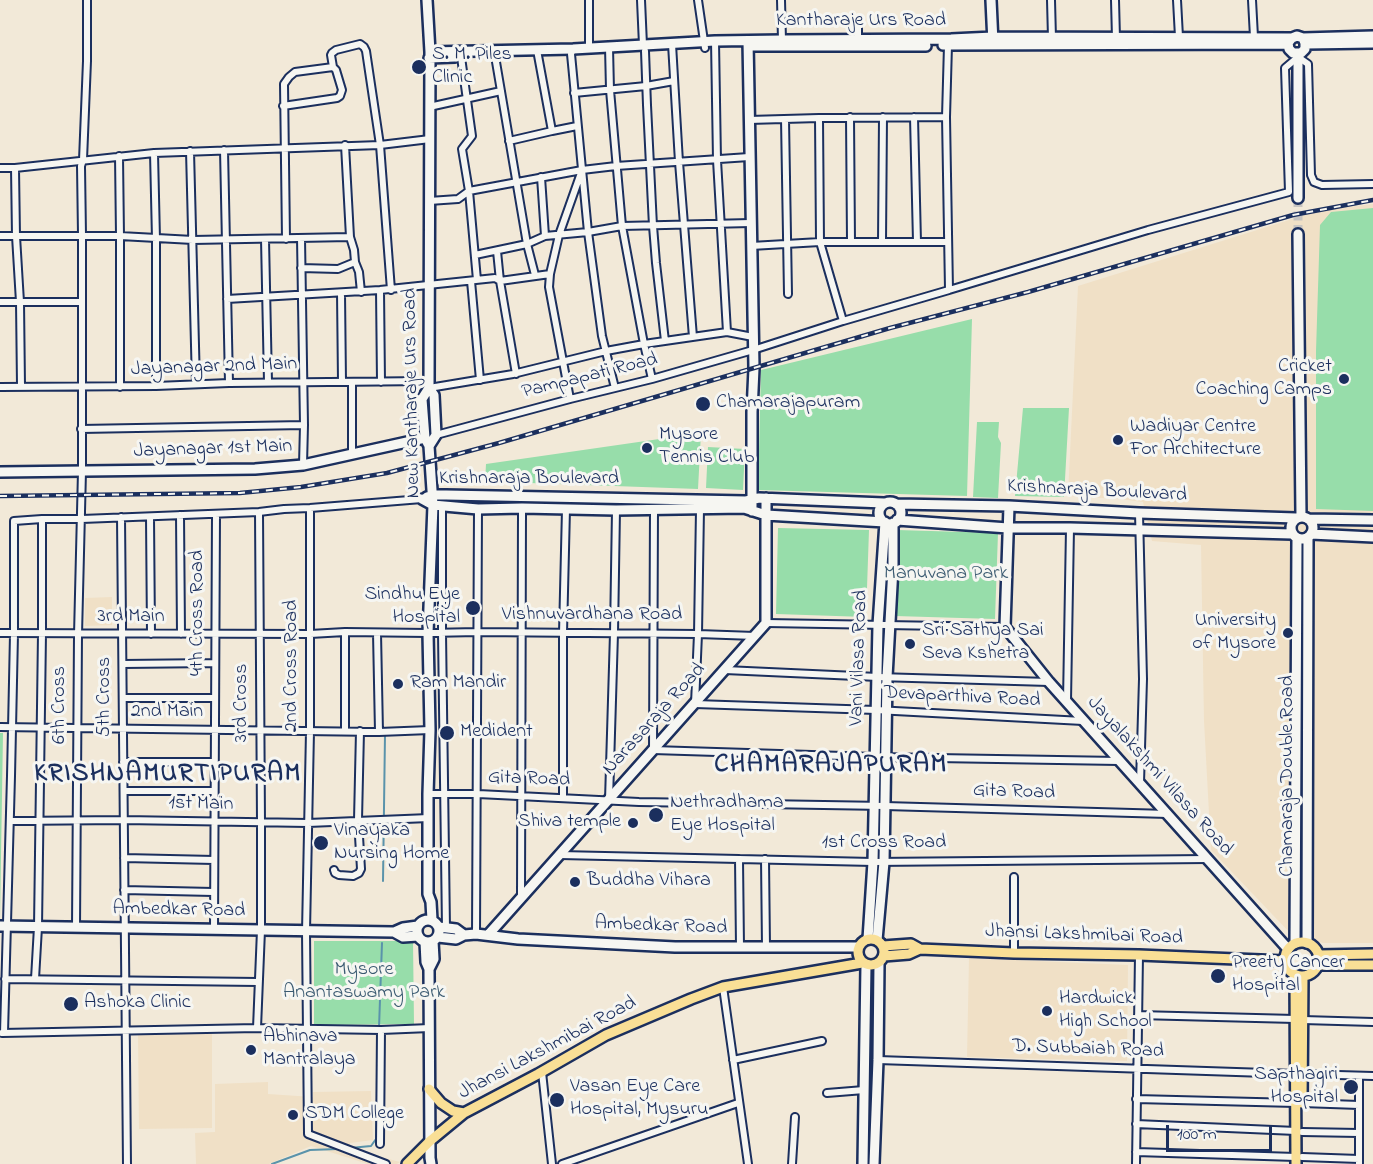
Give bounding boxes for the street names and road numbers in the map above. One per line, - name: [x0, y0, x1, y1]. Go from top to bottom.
- street label: Kantharaje Urs Road: [776, 10, 946, 34]
- street label: New Kantharaje Urs Road: [399, 288, 427, 498]
- street label: Pampapati Road: [520, 349, 660, 405]
- street label: Jayanagar 2nd Main: [130, 353, 298, 383]
- street label: Jayanagar 1st Main: [133, 435, 293, 465]
- street label: Krishnaraja Boulevard: [439, 468, 619, 492]
- street label: Krishnaraja Boulevard: [1006, 475, 1188, 509]
- street label: 4th Cross Road: [187, 550, 211, 676]
- street label: Vani Vilasa Road: [846, 589, 874, 727]
- street label: 2nd Cross Road: [281, 600, 305, 732]
- street label: Vishnuvardhana Road: [502, 604, 682, 628]
- street label: 3rd Main: [97, 606, 165, 630]
- street label: 5th Cross: [94, 657, 118, 737]
- street label: Narasaraja Road: [598, 659, 712, 781]
- street label: 3rd Cross: [231, 664, 255, 742]
- street label: 6th Cross: [49, 666, 73, 744]
- street label: Chamaraja Double Road: [1277, 675, 1301, 877]
- street label: Devaparthiva Road: [883, 682, 1041, 714]
- street label: Jayalakshmi Vilasa Road: [1081, 692, 1237, 862]
- street label: 2nd Main: [131, 701, 203, 725]
- street label: Gita Road: [488, 767, 570, 793]
- street label: Gita Road: [973, 780, 1055, 806]
- street label: 1st Main: [168, 792, 234, 818]
- street label: 1st Cross Road: [822, 832, 946, 856]
- street label: Ambedkar Road: [112, 898, 246, 924]
- street label: Ambedkar Road: [594, 913, 728, 941]
- street label: Jhansi Lakshmibai Road: [985, 921, 1183, 951]
- street label: Jhansi Lakshmibai Road: [455, 992, 641, 1106]
- street label: D. Subbaiah Road: [1012, 1035, 1164, 1065]

